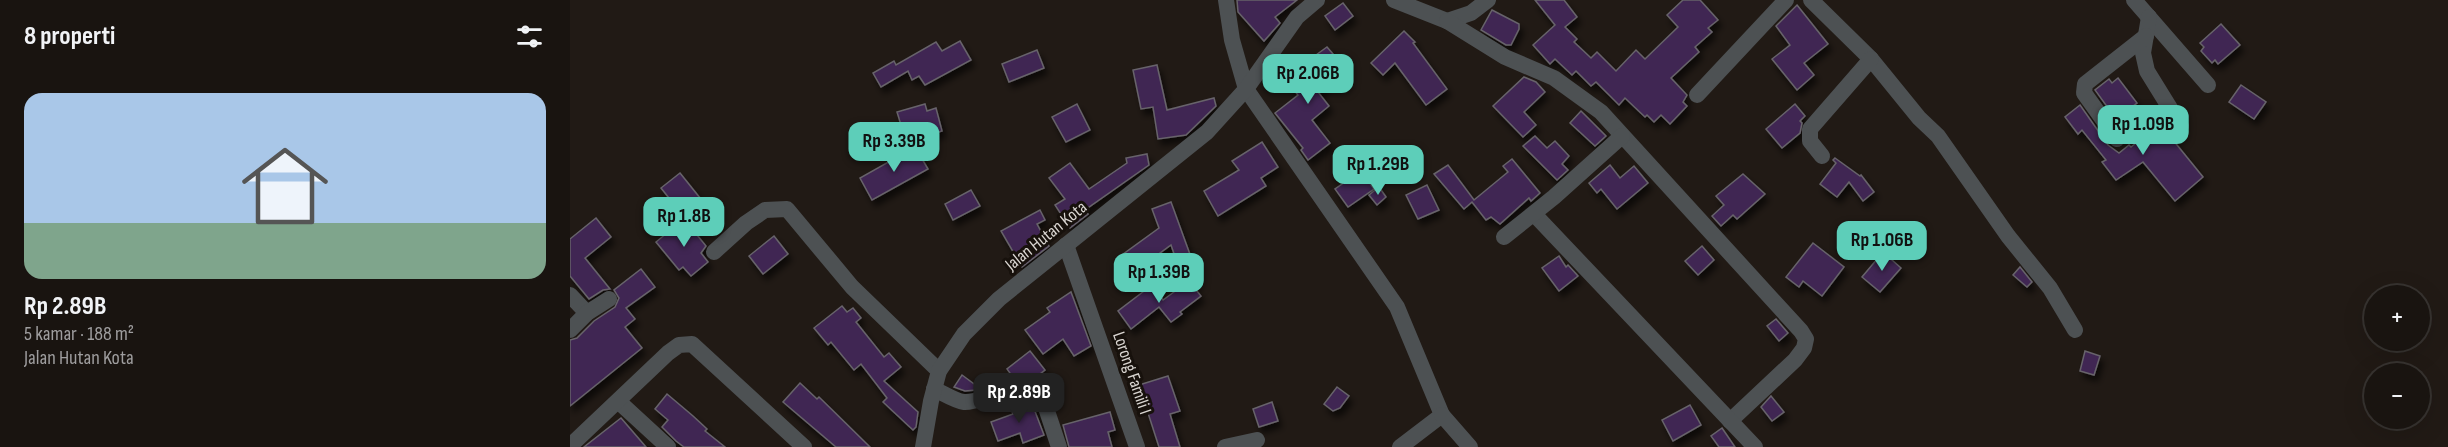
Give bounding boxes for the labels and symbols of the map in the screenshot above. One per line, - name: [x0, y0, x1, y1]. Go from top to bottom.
- pin: Rp 2.06B: [1246, 54, 1370, 105]
- pin: Rp 1.09B: [2081, 105, 2205, 156]
- pin: Rp 3.39B: [832, 122, 956, 173]
- pin: Rp 1.29B: [1316, 145, 1440, 196]
- pin: Rp 1.8B: [629, 197, 739, 248]
- street label: Jalan Hutan Kota: [1000, 197, 1091, 276]
- pin: Rp 1.06B: [1820, 221, 1944, 272]
- pin: Rp 1.39B: [1097, 253, 1221, 304]
- street label: Lorong Famili I: [1108, 329, 1156, 417]
- pin: Rp 2.89B: [957, 373, 1081, 424]

